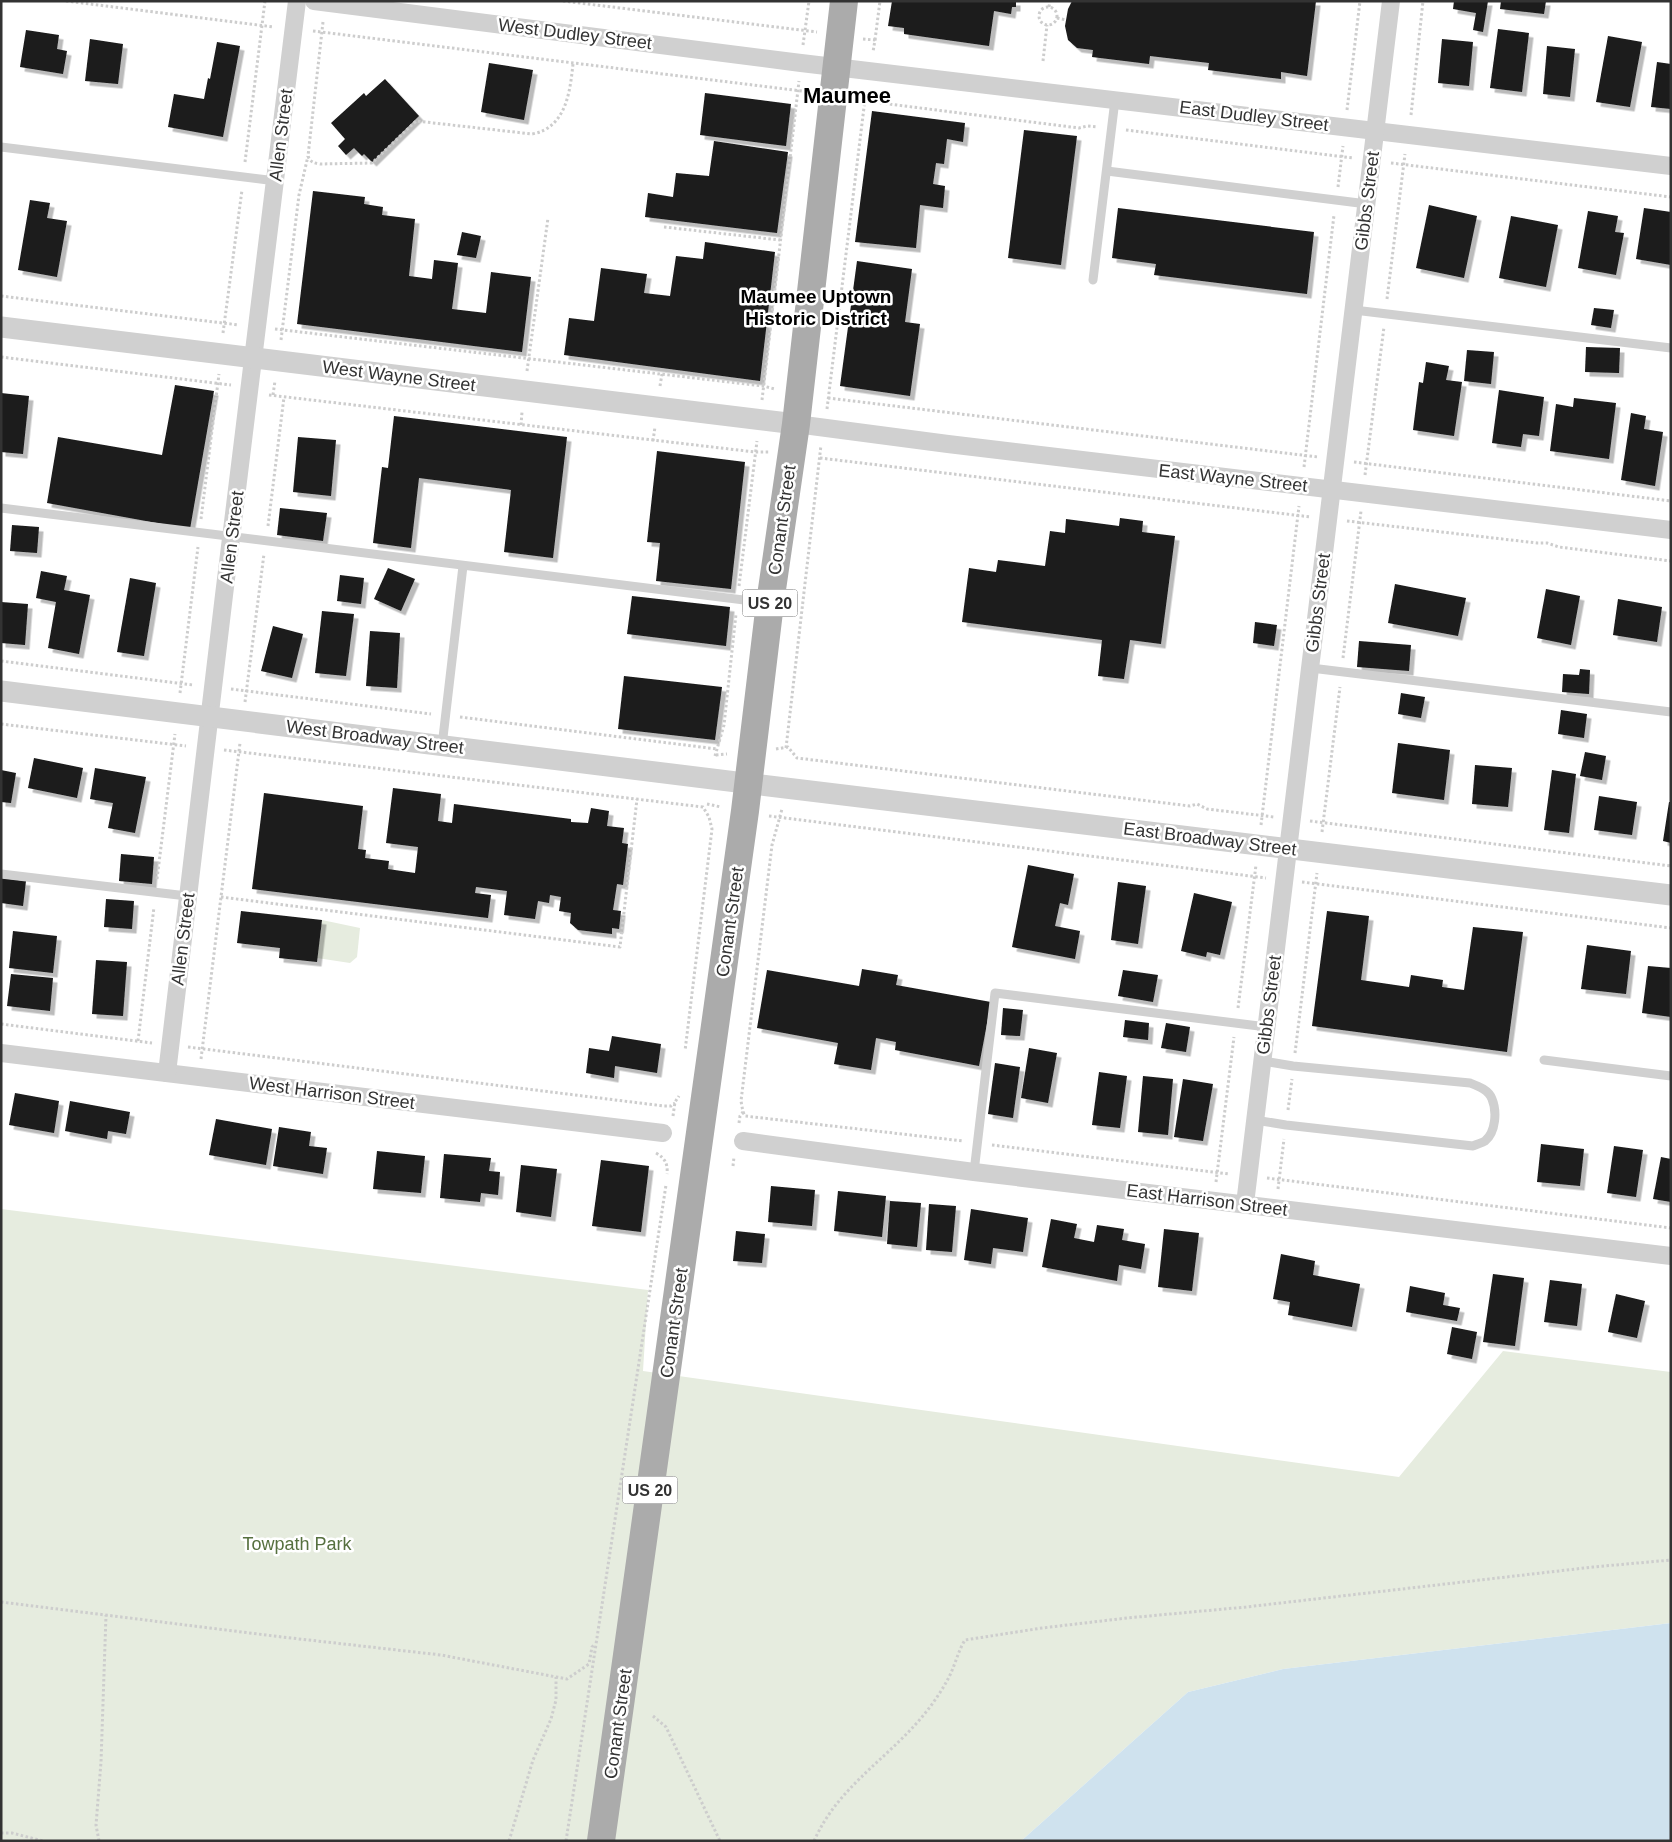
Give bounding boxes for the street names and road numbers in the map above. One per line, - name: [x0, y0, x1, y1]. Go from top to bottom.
- street label: West Dudley Street: [497, 15, 653, 53]
- street label: Allen Street: [265, 88, 297, 182]
- street label: East Dudley Street: [1178, 97, 1330, 135]
- street label: Gibbs Street: [1351, 150, 1383, 252]
- street label: West Wayne Street: [321, 357, 477, 395]
- street label: East Wayne Street: [1158, 460, 1308, 496]
- street label: Conant Street: [764, 464, 800, 576]
- street label: Allen Street: [216, 490, 248, 584]
- street label: Gibbs Street: [1302, 552, 1334, 654]
- road number: US 20: [742, 590, 798, 616]
- street label: West Broadway Street: [285, 716, 465, 758]
- street label: East Broadway Street: [1122, 818, 1298, 860]
- street label: Conant Street: [712, 866, 748, 978]
- street label: Allen Street: [167, 892, 199, 986]
- street label: Gibbs Street: [1253, 954, 1285, 1056]
- street label: West Harrison Street: [248, 1073, 416, 1113]
- street label: East Harrison Street: [1125, 1180, 1289, 1220]
- street label: Conant Street: [656, 1267, 692, 1379]
- road number: US 20: [622, 1476, 678, 1504]
- street label: Conant Street: [600, 1668, 636, 1780]

